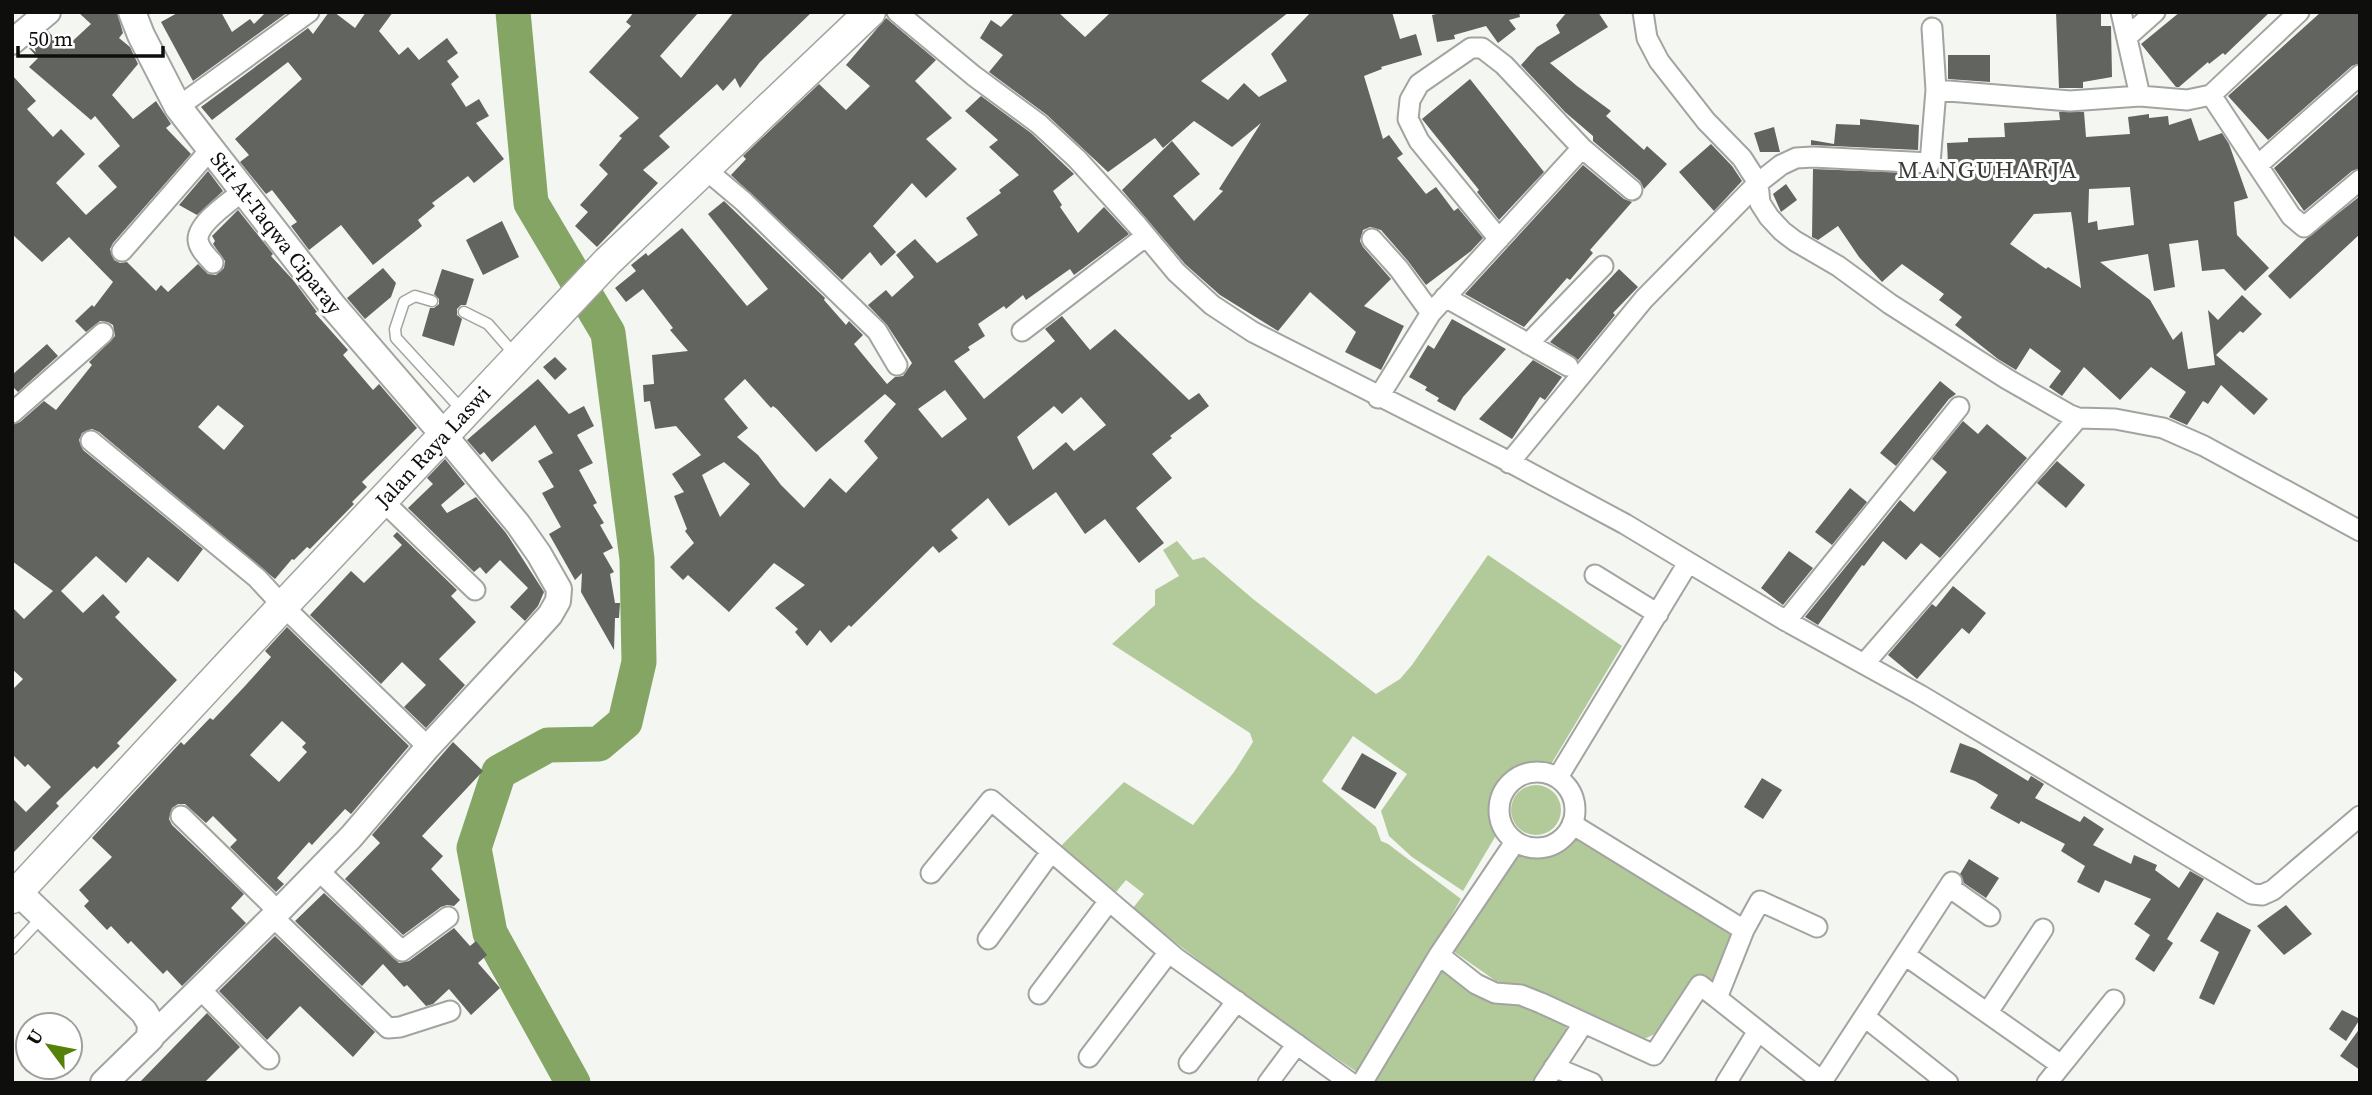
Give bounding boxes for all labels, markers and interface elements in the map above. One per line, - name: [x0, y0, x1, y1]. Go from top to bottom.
- scale bar: [18, 14, 163, 58]
- text: 50 m: [28, 24, 73, 53]
- street label: Stit At-Taqwa Ciparay: [204, 145, 349, 320]
- district label: MANGUHARJA: [1897, 153, 2079, 186]
- street label: Jalan Raya Laswi: [368, 379, 497, 515]
- north arrow: [14, 1011, 84, 1081]
- text: U: [20, 1024, 49, 1050]

